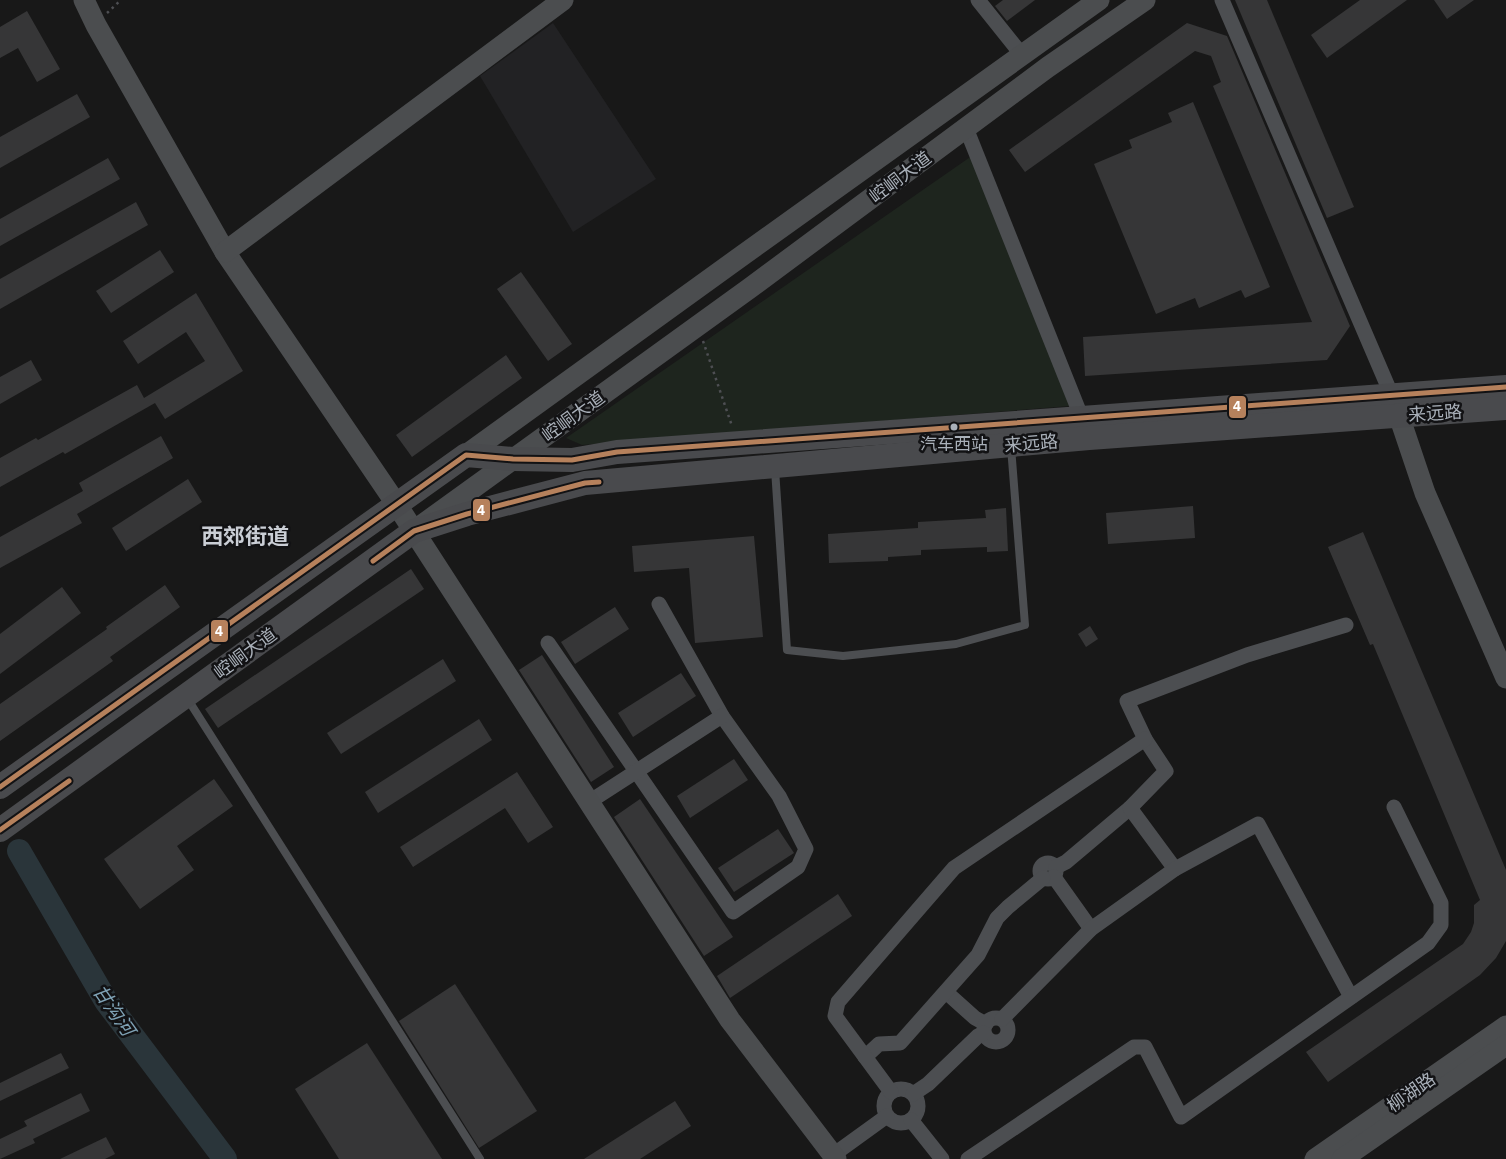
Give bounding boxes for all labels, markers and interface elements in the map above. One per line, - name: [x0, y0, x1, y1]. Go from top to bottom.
- street label: 崆峒大道: [864, 146, 936, 208]
- street label: 崆峒大道: [537, 386, 609, 446]
- line badge: 4: [1228, 395, 1247, 419]
- text: 4: [1233, 397, 1241, 415]
- street label: 来远路: [1407, 400, 1463, 426]
- marker: 汽车西站: [949, 422, 959, 432]
- street label: 来远路: [1003, 429, 1059, 457]
- place label: 汽车西站: [920, 433, 988, 455]
- line badge: 4: [472, 498, 491, 522]
- text: 4: [477, 501, 485, 519]
- district label: 西郊街道: [201, 521, 289, 550]
- line badge: 4: [210, 619, 229, 643]
- text: 4: [215, 622, 223, 640]
- street label: 崆峒大道: [209, 623, 281, 683]
- water label: 甘沟河: [88, 980, 142, 1043]
- street label: 柳湖路: [1382, 1067, 1440, 1117]

